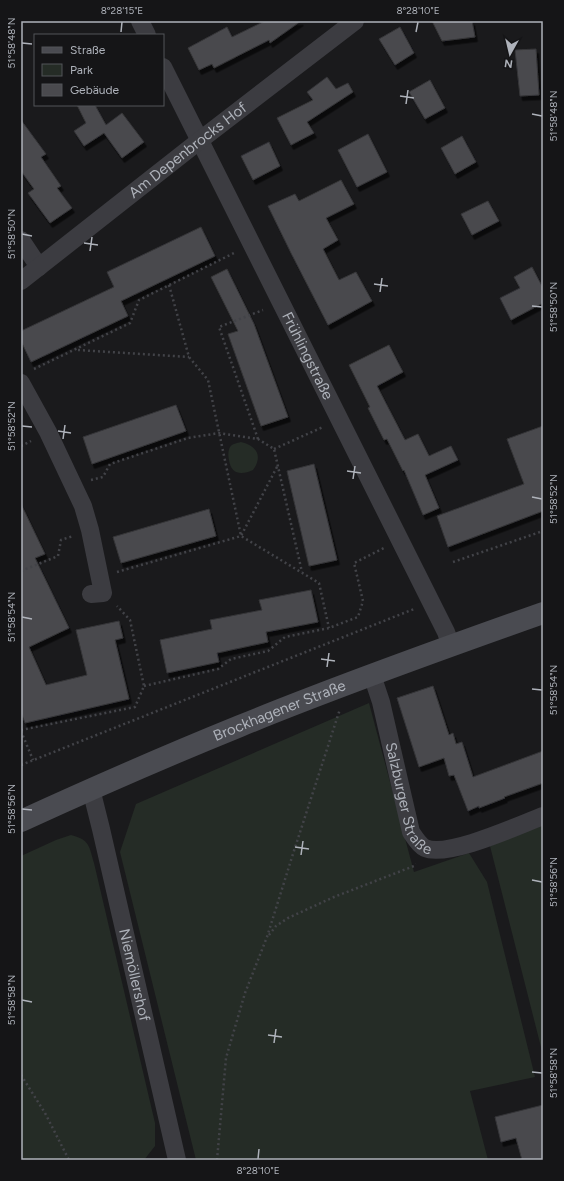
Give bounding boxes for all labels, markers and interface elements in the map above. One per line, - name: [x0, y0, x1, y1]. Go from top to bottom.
- text: 8°28'15"E: [101, 4, 143, 17]
- text: 8°28'10"E: [396, 4, 440, 17]
- text: 51°58'48"N: [5, 18, 18, 68]
- legend: [34, 34, 164, 106]
- north arrow: [490, 34, 530, 74]
- text: Straße: [70, 43, 106, 57]
- text: N: [504, 56, 514, 70]
- text: Park: [70, 63, 93, 77]
- text: Gebäude: [70, 83, 120, 97]
- text: 51°58'48"N: [547, 91, 560, 141]
- street label: Am Depenbrocks Hof: [125, 98, 251, 202]
- text: 51°58'50"N: [5, 209, 18, 259]
- text: 51°58'50"N: [547, 282, 560, 332]
- street label: Frühlingstraße: [278, 309, 337, 403]
- text: 51°58'52"N: [5, 401, 18, 451]
- text: 51°58'52"N: [547, 474, 560, 524]
- text: 51°58'54"N: [5, 592, 18, 642]
- text: 51°58'54"N: [547, 665, 560, 715]
- street label: Brockhagener Straße: [210, 676, 348, 745]
- street label: Salzburger Straße: [382, 740, 434, 859]
- text: 51°58'56"N: [5, 784, 18, 834]
- text: 51°58'56"N: [547, 857, 560, 907]
- street label: Niemöllershof: [115, 927, 154, 1023]
- text: 51°58'58"N: [5, 975, 18, 1025]
- text: 51°58'58"N: [547, 1048, 560, 1098]
- text: 8°28'10"E: [236, 1164, 280, 1177]

